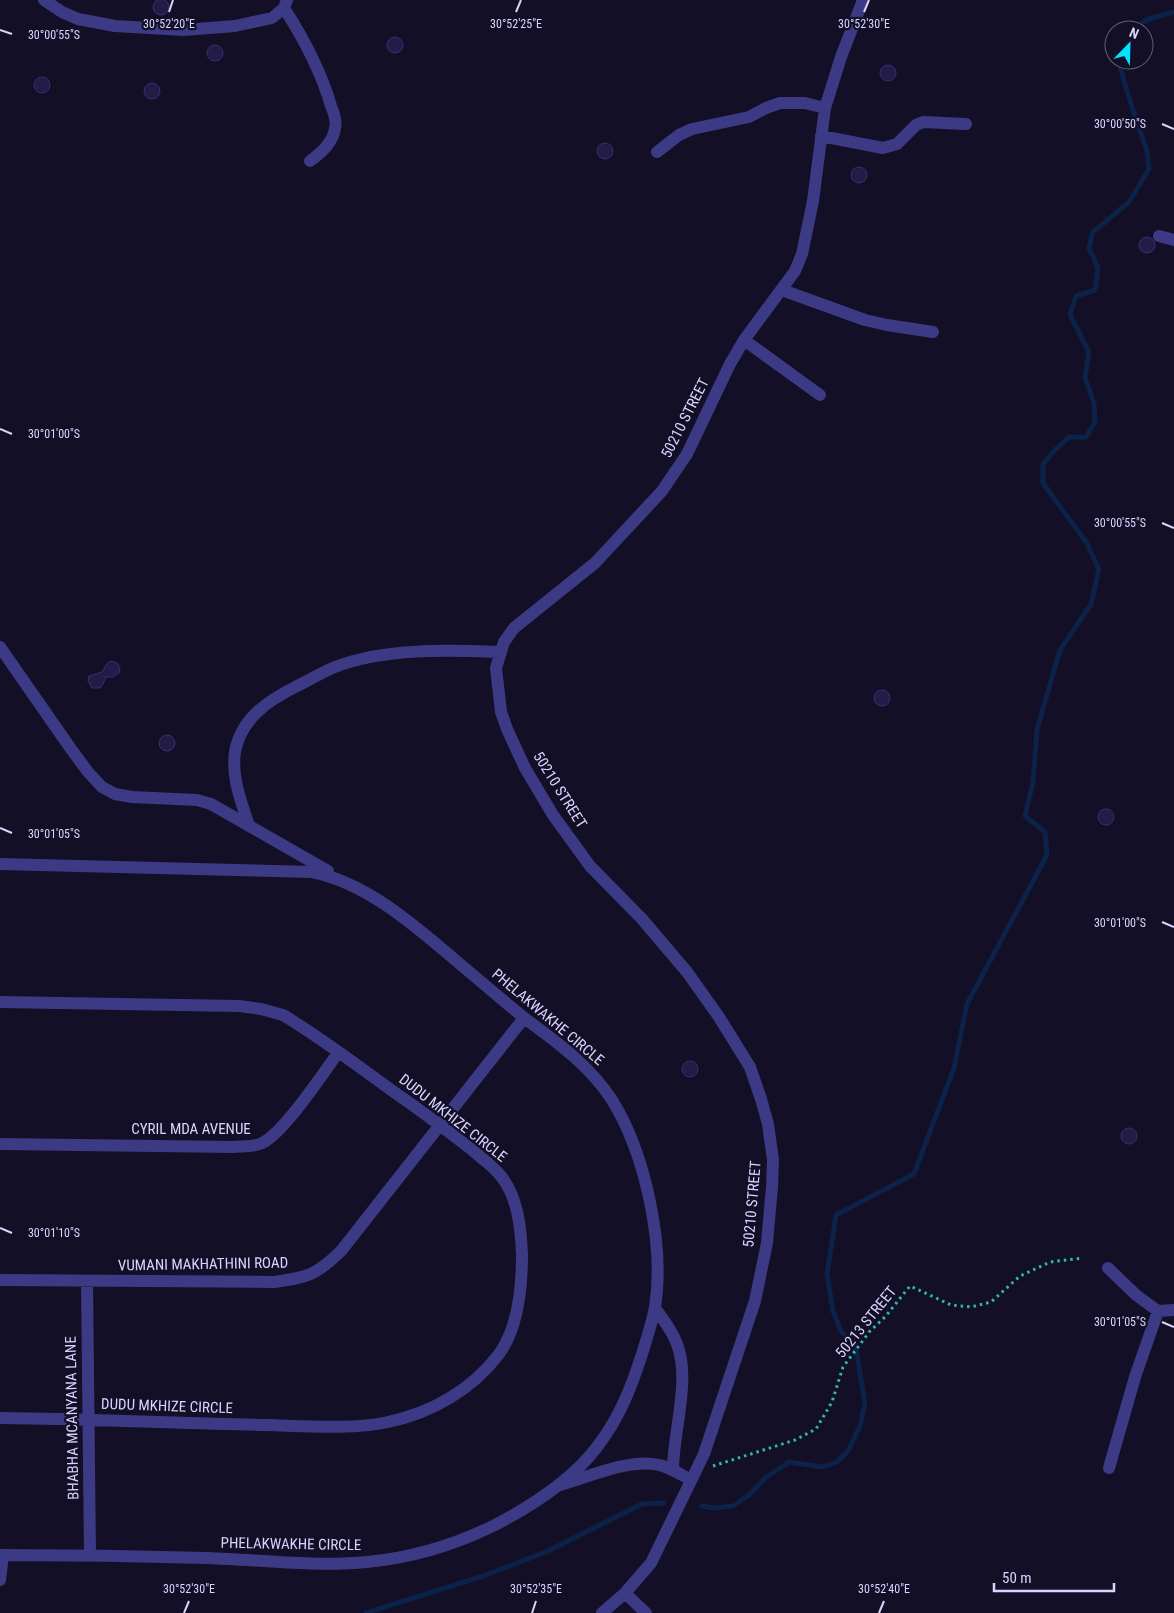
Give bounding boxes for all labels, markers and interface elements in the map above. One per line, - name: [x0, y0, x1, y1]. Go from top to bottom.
- text: 30°52'20"E: [143, 17, 195, 31]
- text: 30°52'25"E: [490, 17, 542, 31]
- text: 30°52'30"E: [838, 17, 890, 31]
- north arrow: [1104, 20, 1154, 70]
- text: N: [1127, 24, 1141, 42]
- text: 30°00'55"S: [28, 28, 80, 42]
- text: 30°00'50"S: [1094, 117, 1146, 131]
- street label: 50210 STREET: [657, 375, 713, 461]
- text: 30°01'00"S: [28, 427, 80, 441]
- text: 30°00'55"S: [1094, 516, 1146, 530]
- street label: 50210 STREET: [529, 748, 591, 832]
- text: 30°01'05"S: [28, 827, 80, 841]
- text: 30°01'00"S: [1094, 916, 1146, 930]
- street label: PHELAKWAKHE CIRCLE: [488, 965, 608, 1069]
- street label: DUDU MKHIZE CIRCLE: [395, 1070, 511, 1166]
- street label: CYRIL MDA AVENUE: [131, 1120, 251, 1138]
- street label: 50210 STREET: [739, 1160, 765, 1248]
- text: 30°01'10"S: [28, 1226, 80, 1240]
- street label: VUMANI MAKHATHINI ROAD: [118, 1254, 288, 1274]
- street label: 50213 STREET: [832, 1282, 900, 1361]
- text: 30°01'05"S: [1094, 1315, 1146, 1329]
- street label: BHABHA MCANYANA LANE: [62, 1336, 82, 1500]
- street label: DUDU MKHIZE CIRCLE: [101, 1395, 233, 1417]
- street label: PHELAKWAKHE CIRCLE: [221, 1534, 361, 1554]
- scale bar: [994, 1560, 1114, 1592]
- text: 50 m: [1002, 1569, 1032, 1587]
- text: 30°52'30"E: [163, 1582, 215, 1596]
- text: 30°52'35"E: [510, 1582, 562, 1596]
- text: 30°52'40"E: [858, 1582, 910, 1596]

